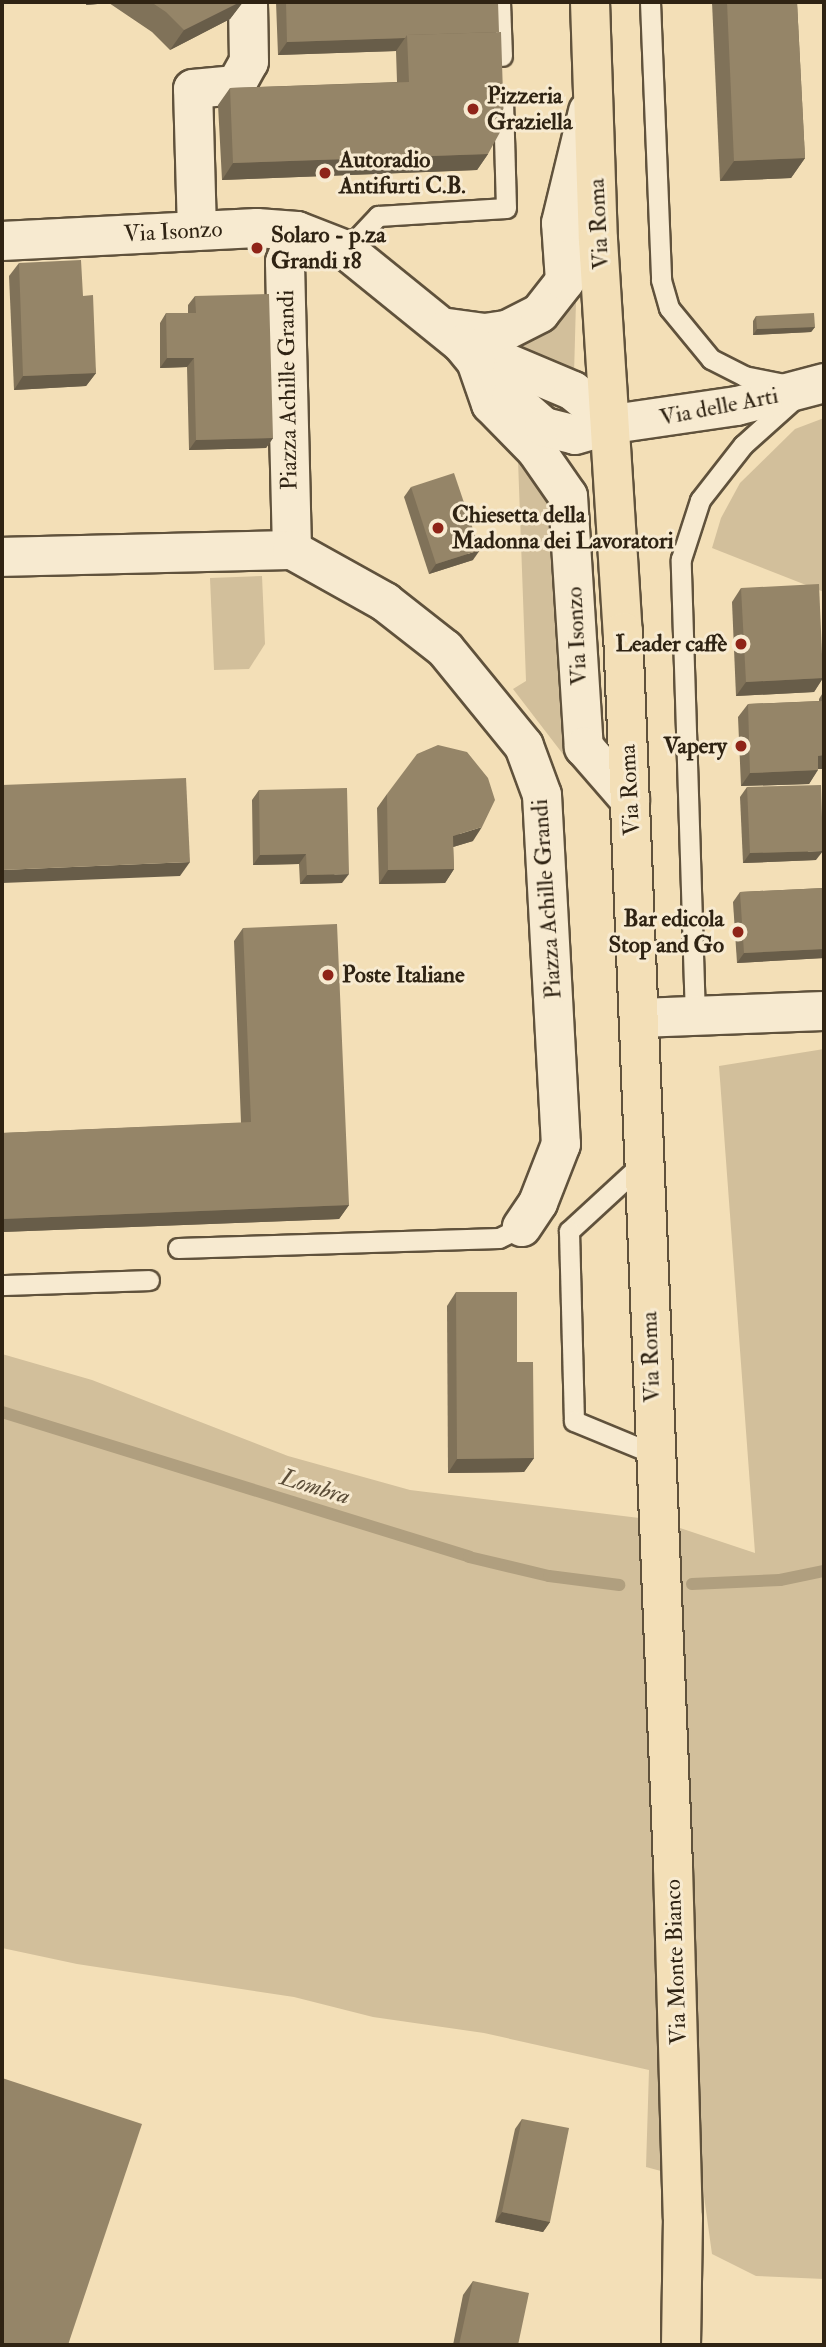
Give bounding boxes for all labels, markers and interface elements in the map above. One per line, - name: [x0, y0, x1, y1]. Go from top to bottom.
- place label: Pizzeria Graziella: [487, 82, 572, 136]
- marker: Pizzeria Graziella: [465, 101, 481, 117]
- place label: Autoradio Antifurti C.B.: [339, 146, 466, 200]
- marker: Autoradio Antifurti C.B.: [317, 165, 333, 181]
- street label: Via Roma: [583, 178, 615, 270]
- street label: Via Isonzo: [123, 216, 223, 248]
- place label: Solaro - p.za Grandi 18: [271, 221, 386, 275]
- marker: Solaro - p.za Grandi 18: [249, 240, 265, 256]
- street label: Piazza Achille Grandi: [272, 290, 304, 490]
- street label: Via delle Arti: [657, 382, 781, 432]
- place label: Chiesetta della Madonna dei Lavoratori: [452, 501, 674, 555]
- marker: Chiesetta della Madonna dei Lavoratori: [430, 520, 446, 536]
- street label: Via Isonzo: [561, 586, 593, 686]
- place label: Leader caffè: [615, 630, 727, 658]
- marker: Leader caffè: [733, 636, 749, 652]
- place label: Vapery: [663, 732, 727, 760]
- marker: Vapery: [733, 738, 749, 754]
- street label: Via Roma: [614, 744, 646, 836]
- street label: Piazza Achille Grandi: [526, 798, 568, 1000]
- place label: Bar edicola Stop and Go: [608, 905, 724, 959]
- marker: Bar edicola Stop and Go: [730, 924, 746, 940]
- place label: Poste Italiane: [342, 961, 465, 989]
- marker: Poste Italiane: [320, 967, 336, 983]
- street label: Via Roma: [636, 1311, 666, 1403]
- water label: Lombra: [277, 1463, 353, 1511]
- street label: Via Monte Bianco: [659, 1879, 693, 2045]

